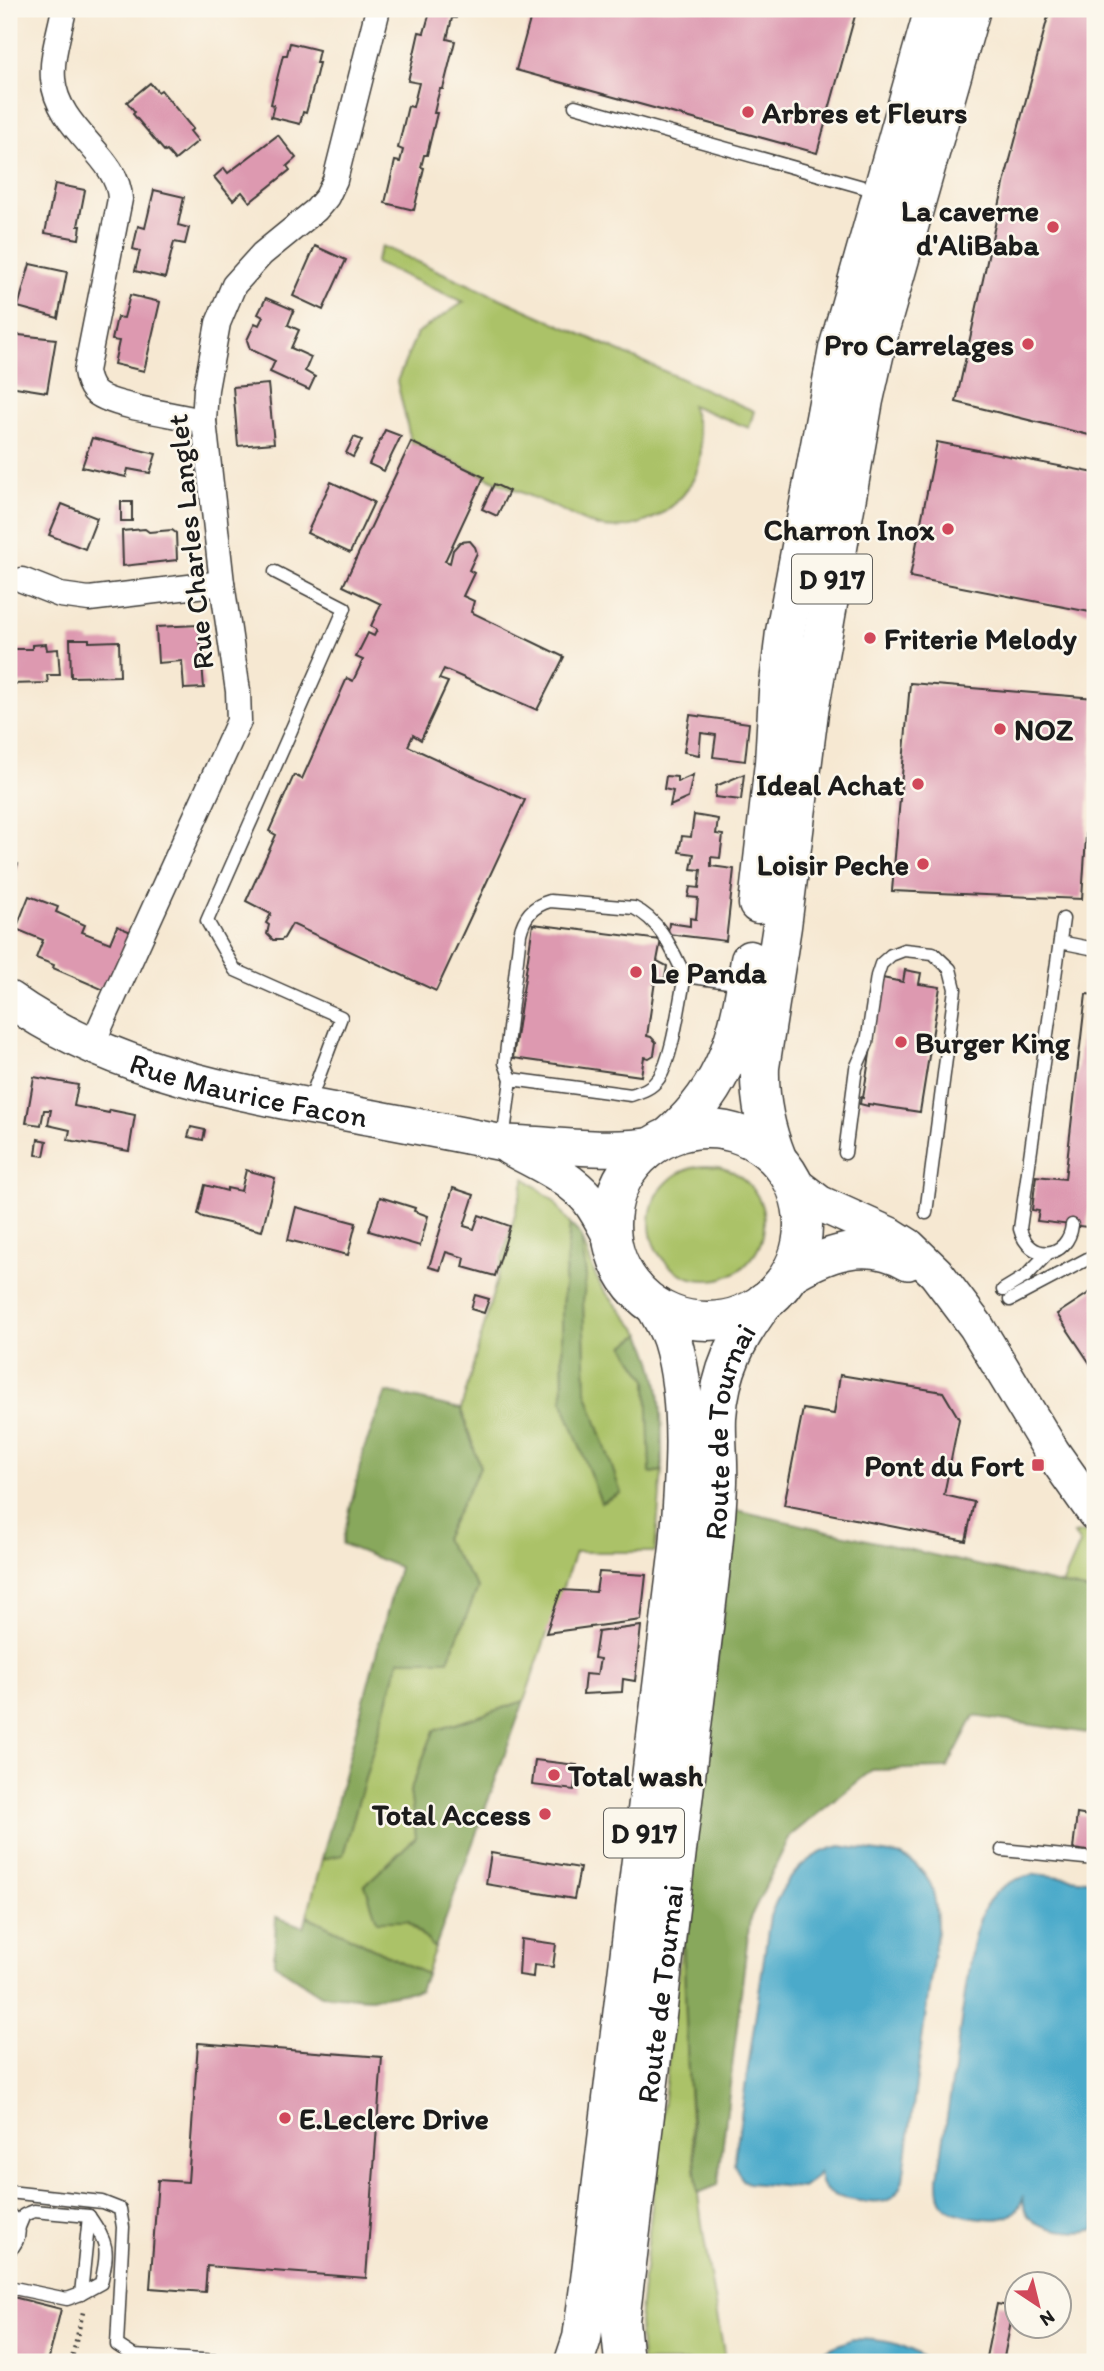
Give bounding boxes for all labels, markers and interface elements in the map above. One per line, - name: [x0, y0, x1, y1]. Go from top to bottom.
- place label: Arbres et Fleurs: [761, 94, 967, 131]
- marker: Arbres et Fleurs: [740, 104, 756, 120]
- place label: La caverne d'AliBaba: [901, 192, 1039, 263]
- marker: La caverne d'AliBaba: [1045, 219, 1061, 235]
- place label: Pro Carrelages: [824, 326, 1014, 363]
- marker: Pro Carrelages: [1020, 336, 1036, 352]
- street label: Rue Charles Langlet: [158, 413, 222, 671]
- place label: Charron Inox: [764, 511, 935, 548]
- marker: Charron Inox: [940, 521, 956, 537]
- road number: D 917: [792, 554, 872, 604]
- place label: Friterie Melody: [884, 620, 1077, 657]
- marker: Friterie Melody: [862, 630, 878, 646]
- place label: NOZ: [1014, 711, 1074, 748]
- marker: NOZ: [992, 721, 1008, 737]
- place label: Ideal Achat: [756, 766, 905, 803]
- marker: Ideal Achat: [910, 776, 926, 792]
- place label: Loisir Peche: [757, 846, 909, 883]
- marker: Loisir Peche: [915, 856, 931, 872]
- place label: Le Panda: [650, 954, 767, 991]
- marker: Le Panda: [628, 964, 644, 980]
- place label: Burger King: [915, 1024, 1071, 1061]
- marker: Burger King: [893, 1034, 909, 1050]
- street label: Rue Maurice Facon: [125, 1044, 371, 1135]
- street label: Route de Tournai: [696, 1316, 763, 1542]
- place label: Pont du Fort: [864, 1447, 1025, 1484]
- marker: Pont du Fort: [1030, 1457, 1046, 1473]
- place label: Total wash: [567, 1757, 704, 1794]
- marker: Total wash: [546, 1767, 562, 1783]
- place label: Total Access: [371, 1796, 531, 1833]
- marker: Total Access: [537, 1806, 553, 1822]
- road number: D 917: [604, 1808, 684, 1857]
- street label: Route de Tournai: [628, 1882, 691, 2105]
- place label: E.Leclerc Drive: [299, 2100, 489, 2137]
- marker: E.Leclerc Drive: [277, 2110, 293, 2126]
- north arrow: [1002, 2270, 1072, 2340]
- text: N: [1036, 2305, 1059, 2332]

